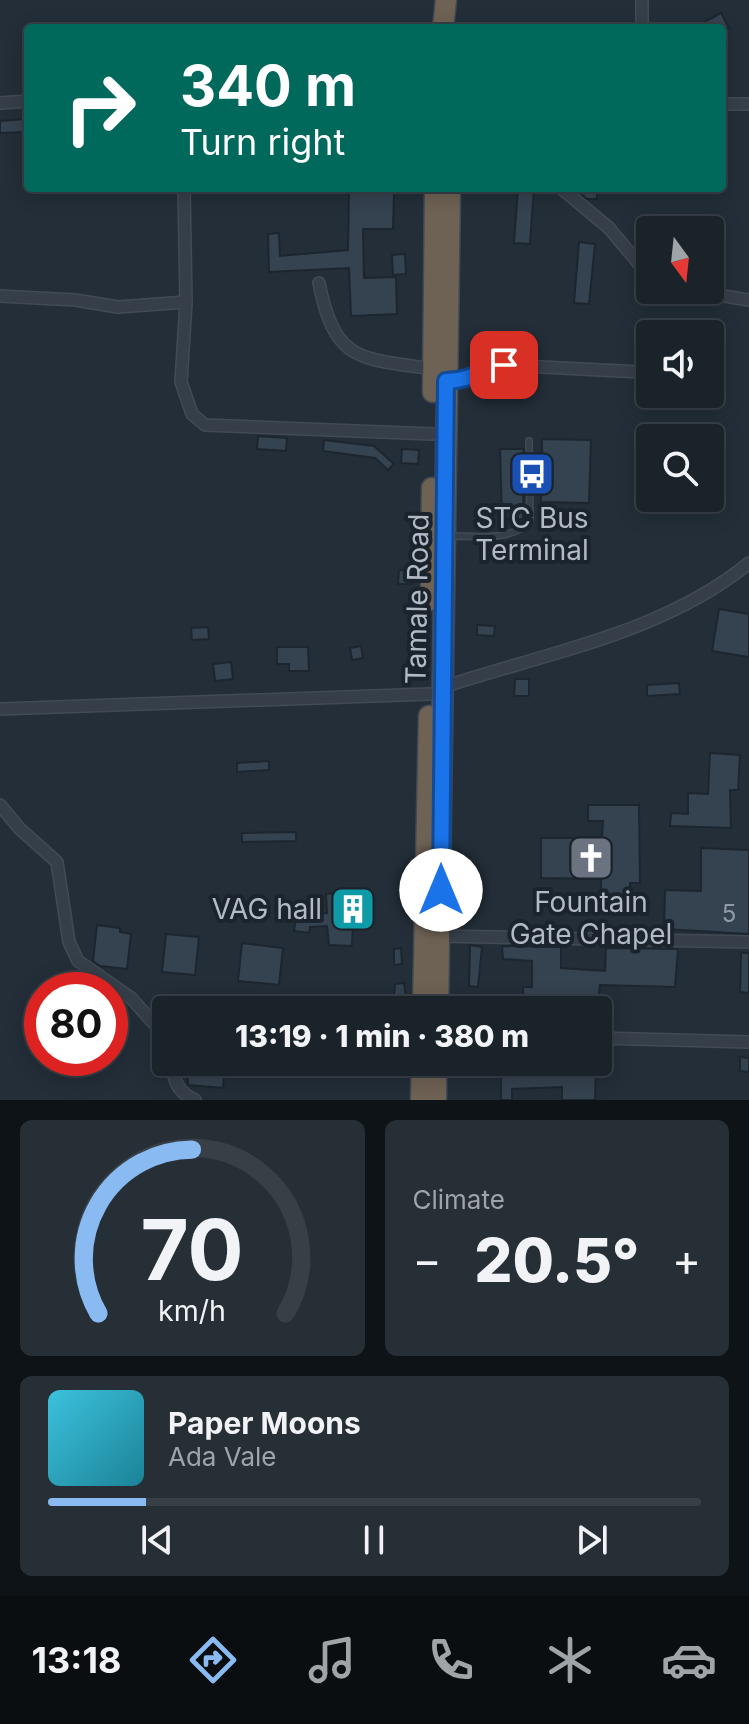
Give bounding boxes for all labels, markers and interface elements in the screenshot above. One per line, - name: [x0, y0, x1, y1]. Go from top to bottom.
- text: 340 m: [180, 52, 356, 120]
- icon: right: [48, 56, 152, 160]
- text: Turn right: [180, 120, 345, 164]
- north arrow: [636, 216, 724, 304]
- map controls: [636, 216, 724, 512]
- button: sound: [636, 320, 724, 408]
- pin: [470, 331, 538, 399]
- icon: arrive: [482, 343, 526, 387]
- button: search: [636, 424, 724, 512]
- bus stop icon: STC Bus Terminal: [508, 450, 556, 498]
- place label: STC Bus Terminal: [475, 501, 589, 567]
- street label: Tamale Road: [399, 513, 435, 685]
- church icon: Fountain Gate Chapel: [567, 834, 615, 882]
- position arrow: [399, 848, 483, 932]
- building icon: VAG hall: [329, 885, 377, 933]
- place label: Fountain Gate Chapel: [510, 885, 672, 951]
- place label: VAG hall: [212, 892, 322, 926]
- house number: 5: [722, 899, 736, 928]
- speed limit sign: 80: [24, 972, 128, 1076]
- text: 13:19 · 1 min · 380 m: [235, 1018, 529, 1054]
- text: Climate: [413, 1184, 505, 1215]
- text: 70: [141, 1199, 244, 1300]
- text: 20.5°: [474, 1224, 639, 1296]
- text: −: [413, 1233, 442, 1287]
- text: +: [672, 1233, 701, 1287]
- text: km/h: [158, 1293, 226, 1328]
- text: Paper Moons: [168, 1405, 361, 1441]
- text: Ada Vale: [168, 1441, 276, 1472]
- icon: previous: [135, 1518, 179, 1562]
- icon: pause: [352, 1518, 396, 1562]
- icon: next: [570, 1518, 614, 1562]
- icon: directions: [185, 1632, 241, 1688]
- icon: music: [304, 1632, 360, 1688]
- icon: phone: [423, 1632, 479, 1688]
- icon: climate: [542, 1632, 598, 1688]
- icon: car: [661, 1632, 717, 1688]
- text: 13:18: [32, 1638, 121, 1682]

